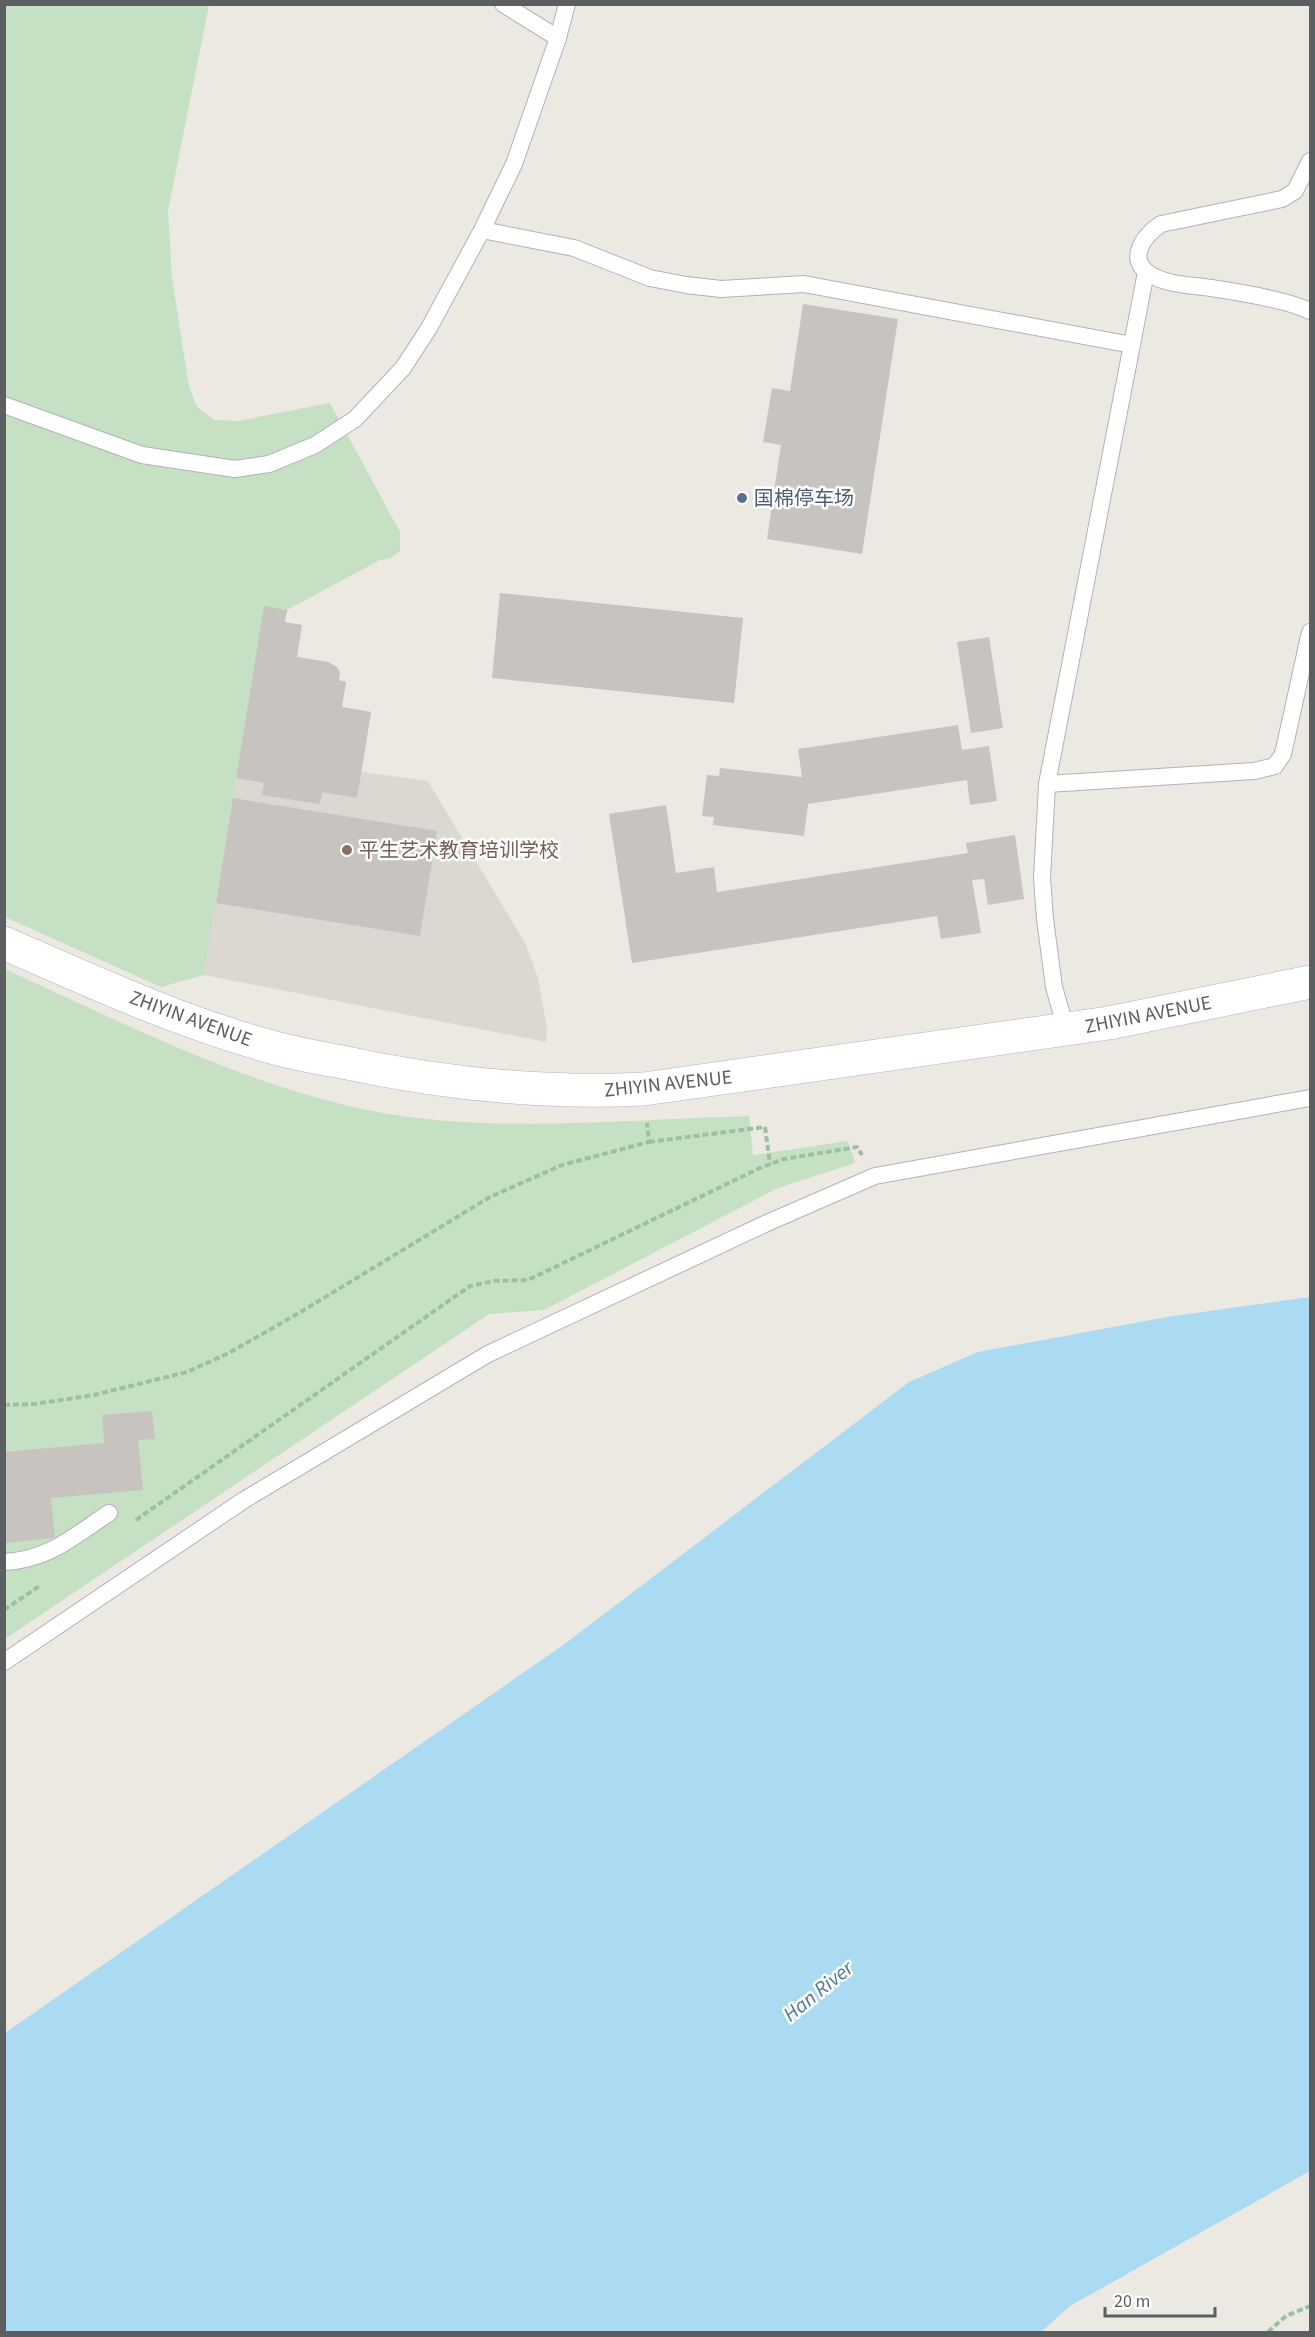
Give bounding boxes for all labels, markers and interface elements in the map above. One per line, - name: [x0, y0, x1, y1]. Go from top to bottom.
- place label: 国棉停车场: [754, 485, 854, 513]
- marker: 国棉停车场: [735, 491, 749, 505]
- place label: 平生艺术教育培训学校: [359, 837, 559, 865]
- marker: 平生艺术教育培训学校: [340, 843, 354, 857]
- street label: ZHIYIN AVENUE: [125, 984, 256, 1054]
- street label: ZHIYIN AVENUE: [1082, 989, 1214, 1041]
- street label: ZHIYIN AVENUE: [603, 1063, 734, 1105]
- water label: Han River: [776, 1953, 860, 2029]
- scale bar: [1105, 2280, 1214, 2318]
- text: 20 m: [1114, 2289, 1150, 2314]

